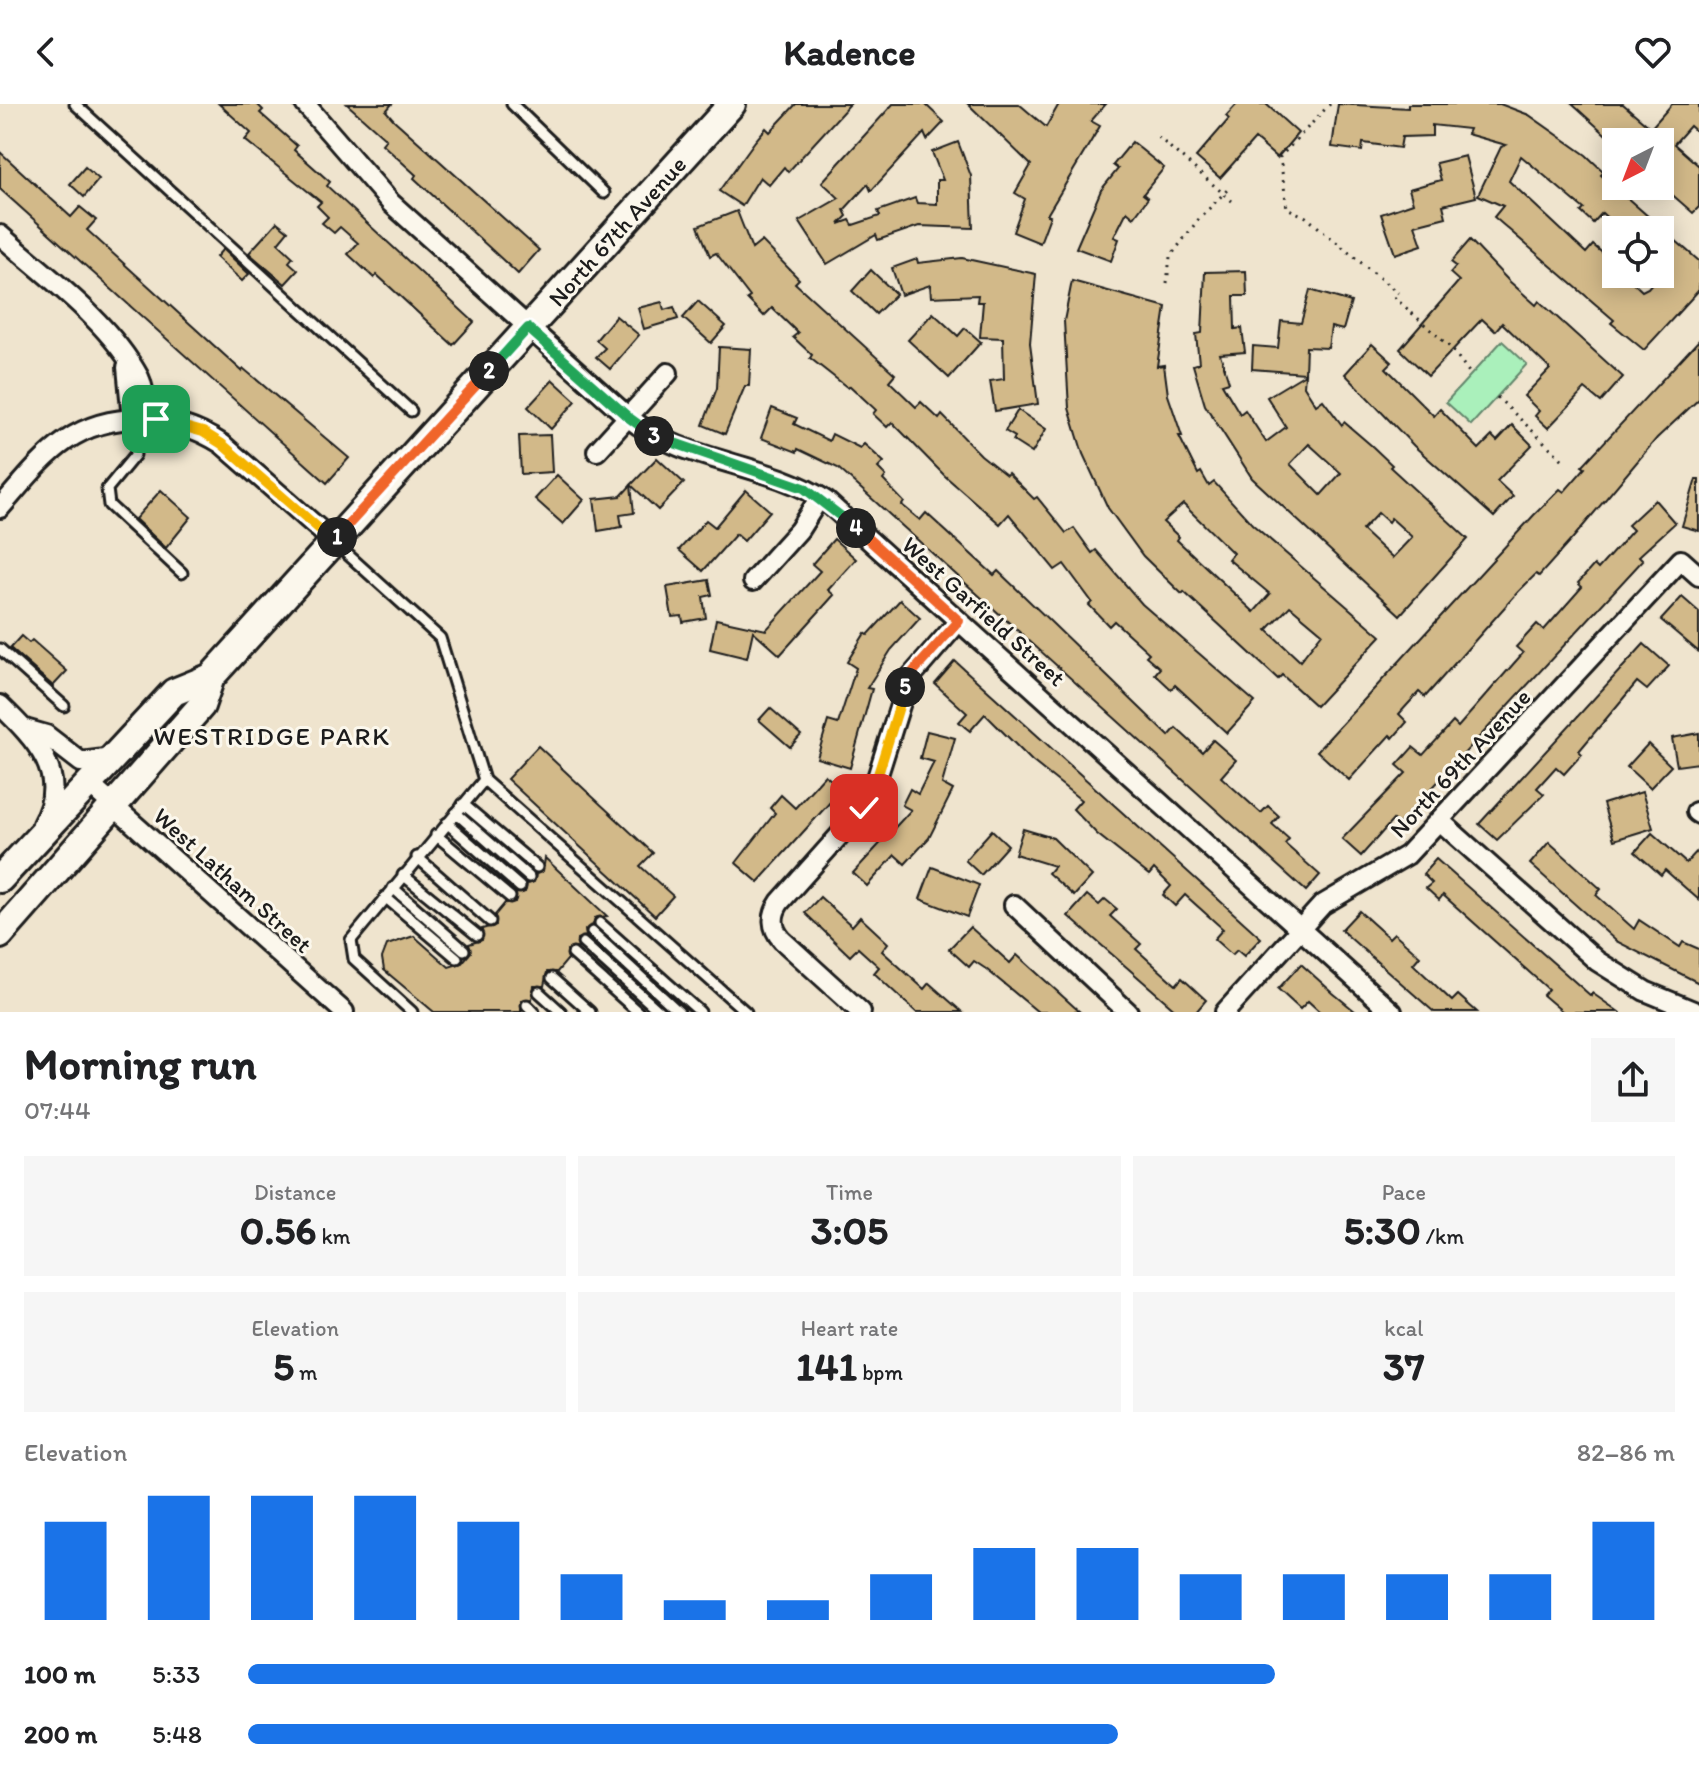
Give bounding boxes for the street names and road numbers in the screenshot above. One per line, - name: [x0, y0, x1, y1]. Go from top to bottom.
- street label: North 67th Avenue: [542, 150, 692, 312]
- street label: West Garfield Street: [896, 530, 1072, 692]
- street label: North 69th Avenue: [1383, 682, 1537, 844]
- street label: West Latham Street: [148, 801, 318, 959]

